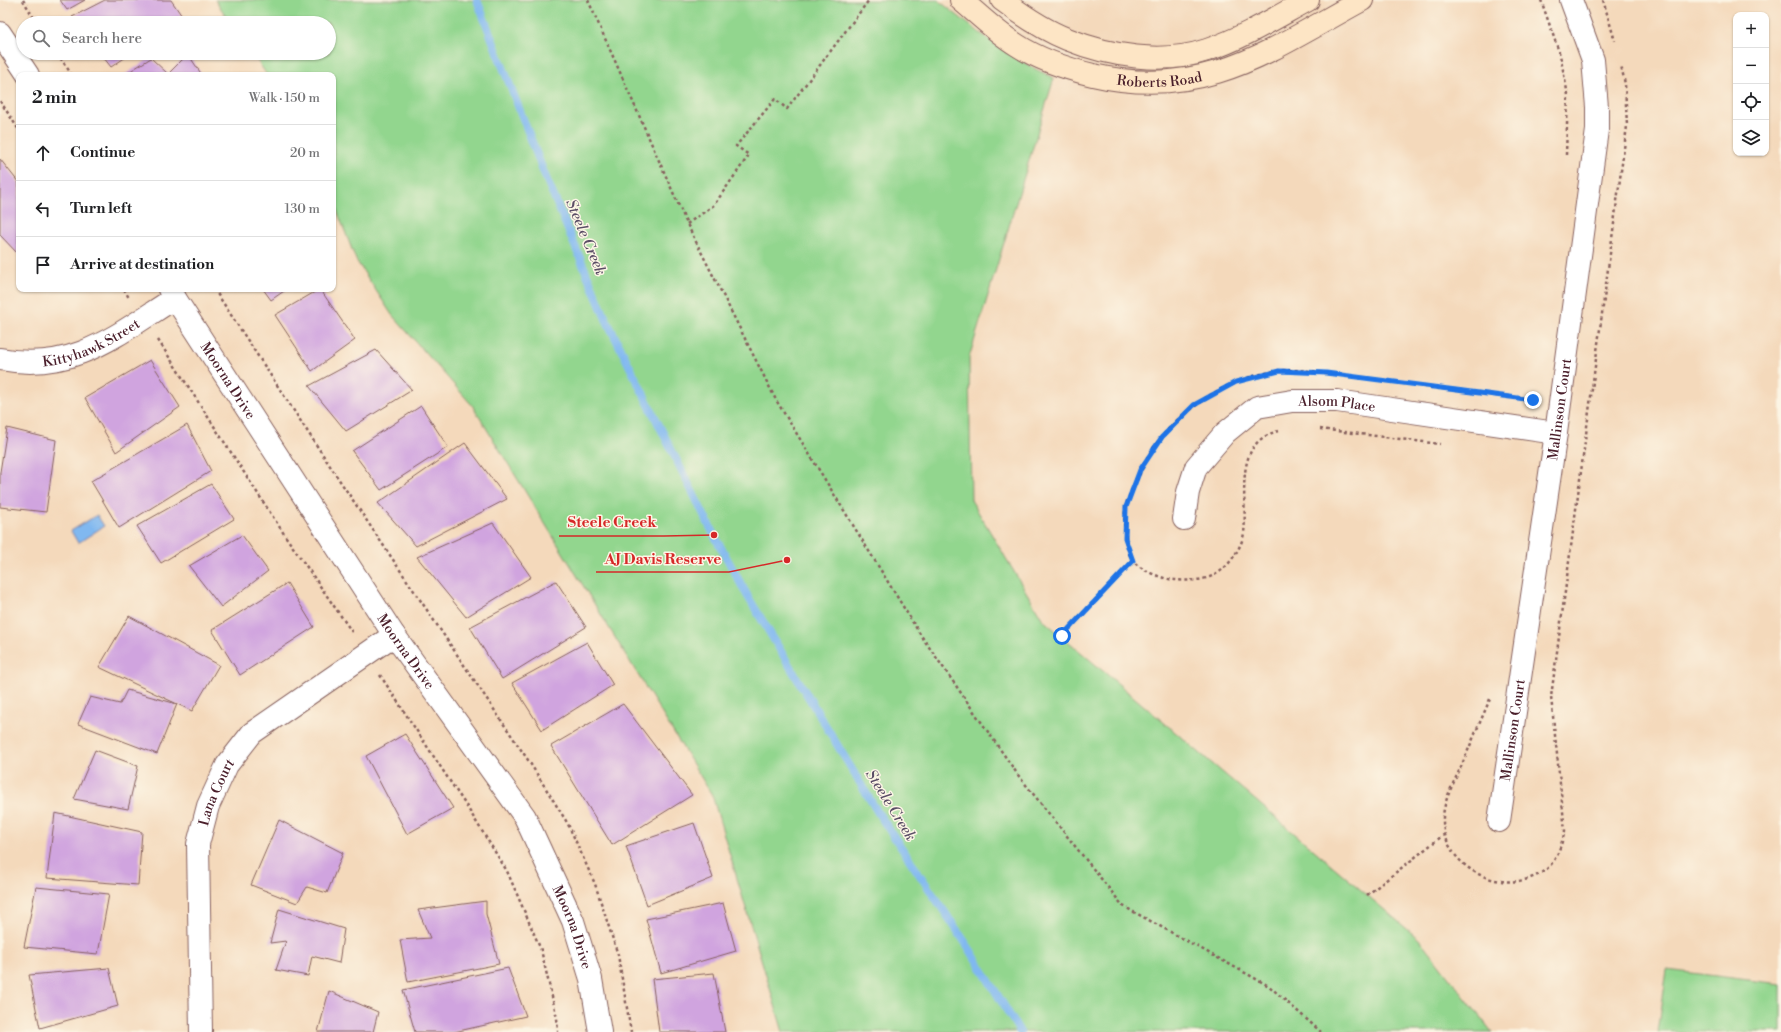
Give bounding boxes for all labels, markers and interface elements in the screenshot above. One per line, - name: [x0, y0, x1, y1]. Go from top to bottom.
- map controls: [1733, 12, 1769, 156]
- button: +: [1733, 12, 1769, 48]
- search box: [16, 16, 336, 60]
- icon: search: [30, 27, 52, 49]
- text: Search here: [62, 29, 142, 48]
- button: −: [1733, 48, 1769, 84]
- street label: Roberts Road: [1116, 68, 1204, 92]
- button: locate: [1733, 84, 1769, 120]
- text: 2 min: [32, 87, 77, 109]
- text: Walk · 150 m: [249, 90, 320, 106]
- button: layers: [1733, 120, 1769, 156]
- icon: ahead: [32, 142, 54, 164]
- text: Continue: [70, 143, 135, 162]
- text: 20 m: [290, 145, 320, 161]
- water label: Steele Creek: [561, 196, 610, 278]
- icon: left: [32, 198, 54, 220]
- text: Turn left: [70, 199, 132, 218]
- text: 130 m: [285, 201, 320, 217]
- icon: arrive: [32, 254, 54, 276]
- text: Arrive at destination: [70, 255, 214, 274]
- street label: Kittyhawk Street: [42, 315, 144, 371]
- street label: Moorna Drive: [196, 339, 259, 423]
- street label: Mallinson Court: [1544, 357, 1576, 462]
- route end: [1524, 391, 1542, 409]
- street label: Alsom Place: [1297, 393, 1377, 417]
- callout: Steele Creek: [559, 509, 664, 536]
- text: Steele Creek: [567, 513, 657, 532]
- callout: AJ Davis Reserve: [596, 545, 729, 572]
- text: AJ Davis Reserve: [604, 550, 721, 569]
- street label: Moorna Drive: [373, 611, 438, 693]
- route start: [1053, 627, 1071, 645]
- street label: Mallinson Court: [1497, 678, 1530, 782]
- street label: Lana Court: [195, 755, 239, 828]
- water label: Steele Creek: [861, 766, 920, 845]
- street label: Moorna Drive: [548, 882, 595, 971]

